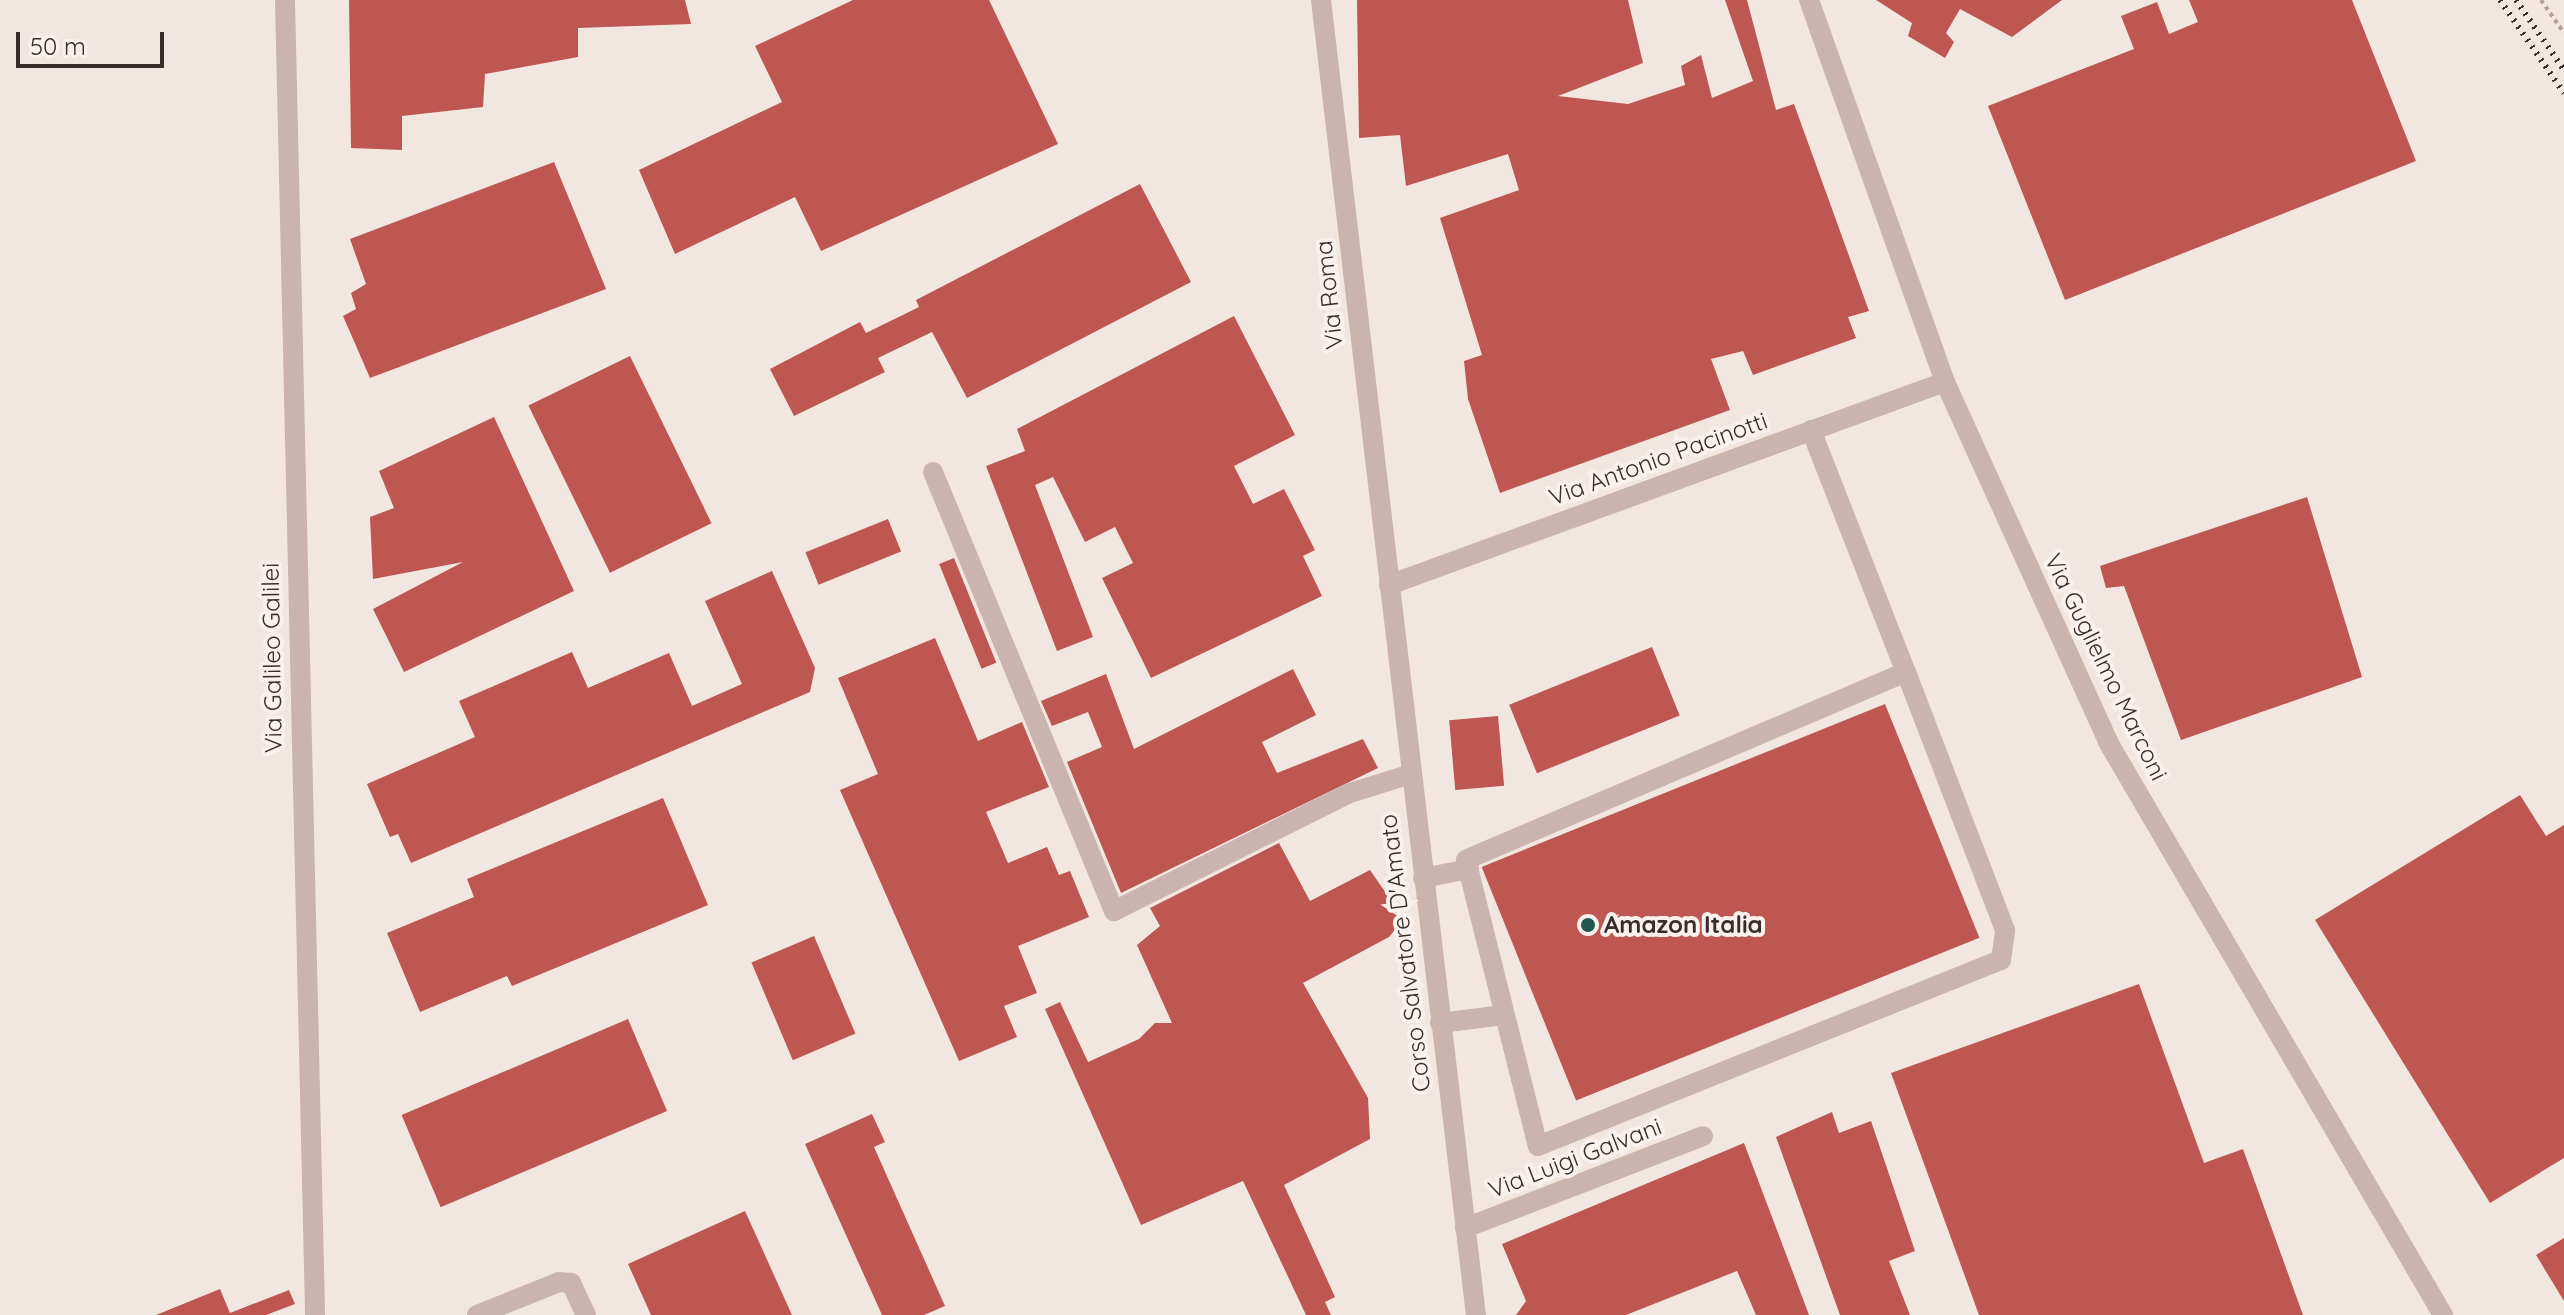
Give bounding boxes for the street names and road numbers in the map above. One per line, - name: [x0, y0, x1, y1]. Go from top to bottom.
- street label: Via Roma: [1309, 239, 1349, 351]
- street label: Via Antonio Pacinotti: [1545, 406, 1771, 512]
- street label: Via Guglielmo Marconi: [2038, 549, 2174, 785]
- street label: Via Galileo Galilei: [256, 563, 288, 753]
- street label: Corso Salvatore D'Amato: [1374, 813, 1436, 1093]
- street label: Via Luigi Galvani: [1484, 1112, 1666, 1204]

